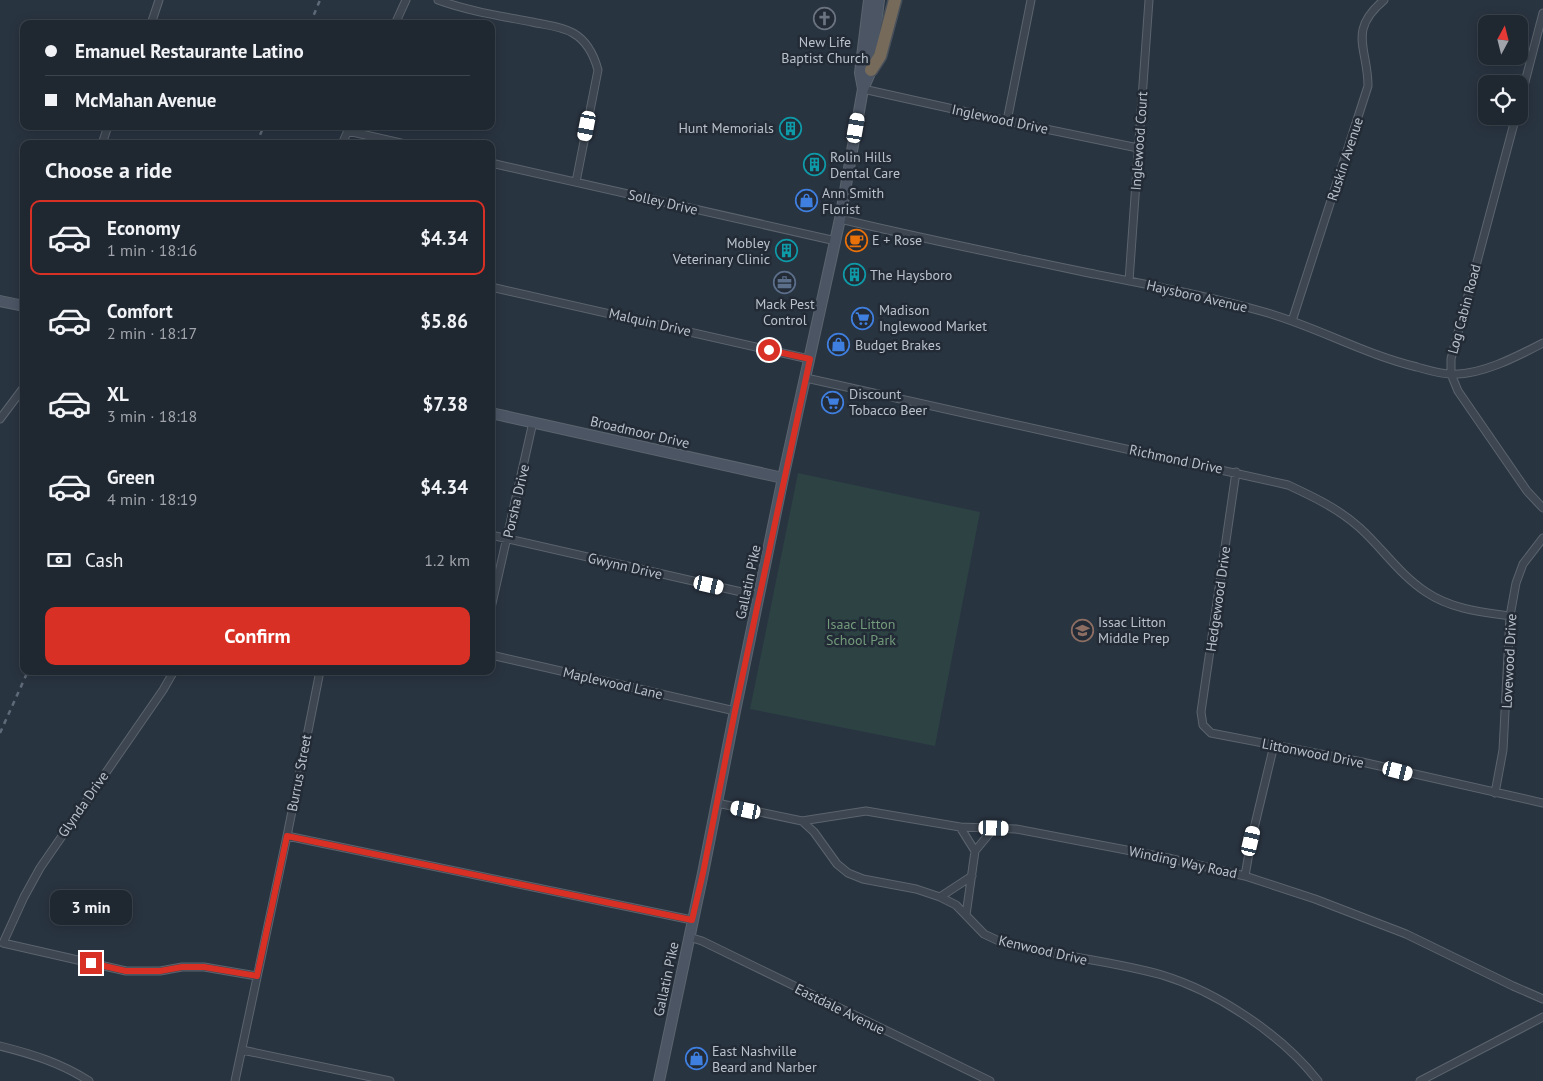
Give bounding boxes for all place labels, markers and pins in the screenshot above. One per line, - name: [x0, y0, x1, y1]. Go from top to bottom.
- church icon: New Life Baptist Church: [813, 7, 837, 31]
- place label: New Life Baptist Church: [781, 33, 869, 67]
- building icon: Hunt Memorials: [778, 116, 802, 140]
- place label: Hunt Memorials: [678, 119, 774, 137]
- place label: Rolin Hills Dental Care: [830, 148, 900, 182]
- building icon: Rolin Hills Dental Care: [802, 153, 826, 177]
- place label: Ann Smith Florist: [822, 184, 884, 218]
- shop icon: Ann Smith Florist: [794, 189, 818, 213]
- cafe icon: E + Rose: [844, 228, 868, 252]
- place label: E + Rose: [872, 231, 922, 249]
- place label: Mobley Veterinary Clinic: [672, 234, 770, 268]
- building icon: Mobley Veterinary Clinic: [774, 239, 798, 263]
- building icon: The Haysboro: [842, 263, 866, 287]
- place label: The Haysboro: [870, 266, 952, 284]
- office icon: Mack Pest Control: [773, 270, 797, 294]
- place label: Mack Pest Control: [755, 295, 815, 329]
- place label: Madison Inglewood Market: [879, 301, 987, 335]
- supermarket icon: Madison Inglewood Market: [851, 306, 875, 330]
- shop icon: Budget Brakes: [827, 333, 851, 357]
- place label: Budget Brakes: [855, 336, 941, 354]
- place label: Discount Tobacco Beer: [849, 385, 927, 419]
- supermarket icon: Discount Tobacco Beer: [821, 390, 845, 414]
- place label: Issac Litton Middle Prep: [1098, 613, 1170, 647]
- school or university icon: Issac Litton Middle Prep: [1070, 618, 1094, 642]
- place label: East Nashville Beard and Narber: [712, 1042, 817, 1076]
- shop icon: East Nashville Beard and Narber: [684, 1047, 708, 1071]

